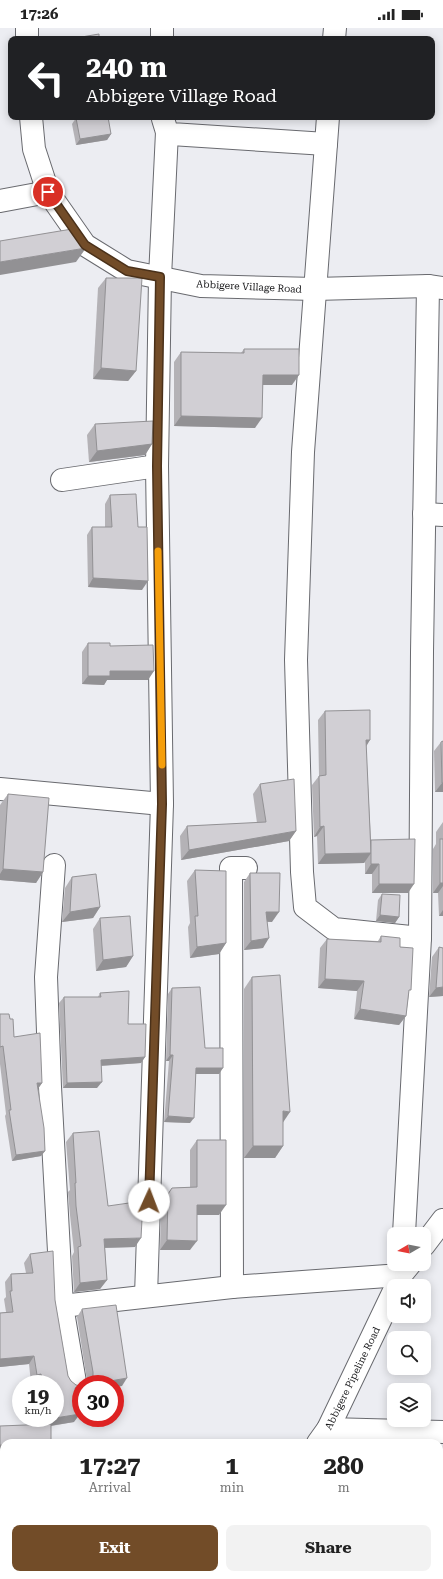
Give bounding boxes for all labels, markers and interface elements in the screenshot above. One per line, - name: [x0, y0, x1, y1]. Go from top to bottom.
- text: 17:26: [20, 5, 58, 23]
- text: 240 m: [86, 51, 167, 84]
- icon: left: [20, 52, 72, 104]
- text: Abbigere Village Road: [86, 85, 277, 106]
- pin: [31, 175, 65, 209]
- icon: arrive: [37, 181, 59, 203]
- street label: Abbigere Village Road: [196, 278, 303, 295]
- position arrow: [128, 1180, 170, 1222]
- north arrow: [387, 1227, 431, 1271]
- map controls: [387, 1227, 431, 1427]
- button: sound: [387, 1279, 431, 1323]
- street label: Abbigere Pipeline Road: [323, 1324, 382, 1431]
- button: search: [387, 1331, 431, 1375]
- speed limit sign: 30: [72, 1375, 124, 1427]
- button: layers: [387, 1383, 431, 1427]
- text: 19: [27, 1384, 49, 1408]
- text: km/h: [25, 1405, 51, 1416]
- text: 17:27: [79, 1452, 141, 1480]
- text: 1: [225, 1452, 239, 1480]
- text: 280: [323, 1452, 364, 1480]
- text: Arrival: [89, 1480, 131, 1495]
- text: min: [220, 1480, 244, 1495]
- text: m: [338, 1480, 350, 1495]
- button: Exit: [12, 1525, 218, 1571]
- button: Share: [226, 1525, 431, 1571]

